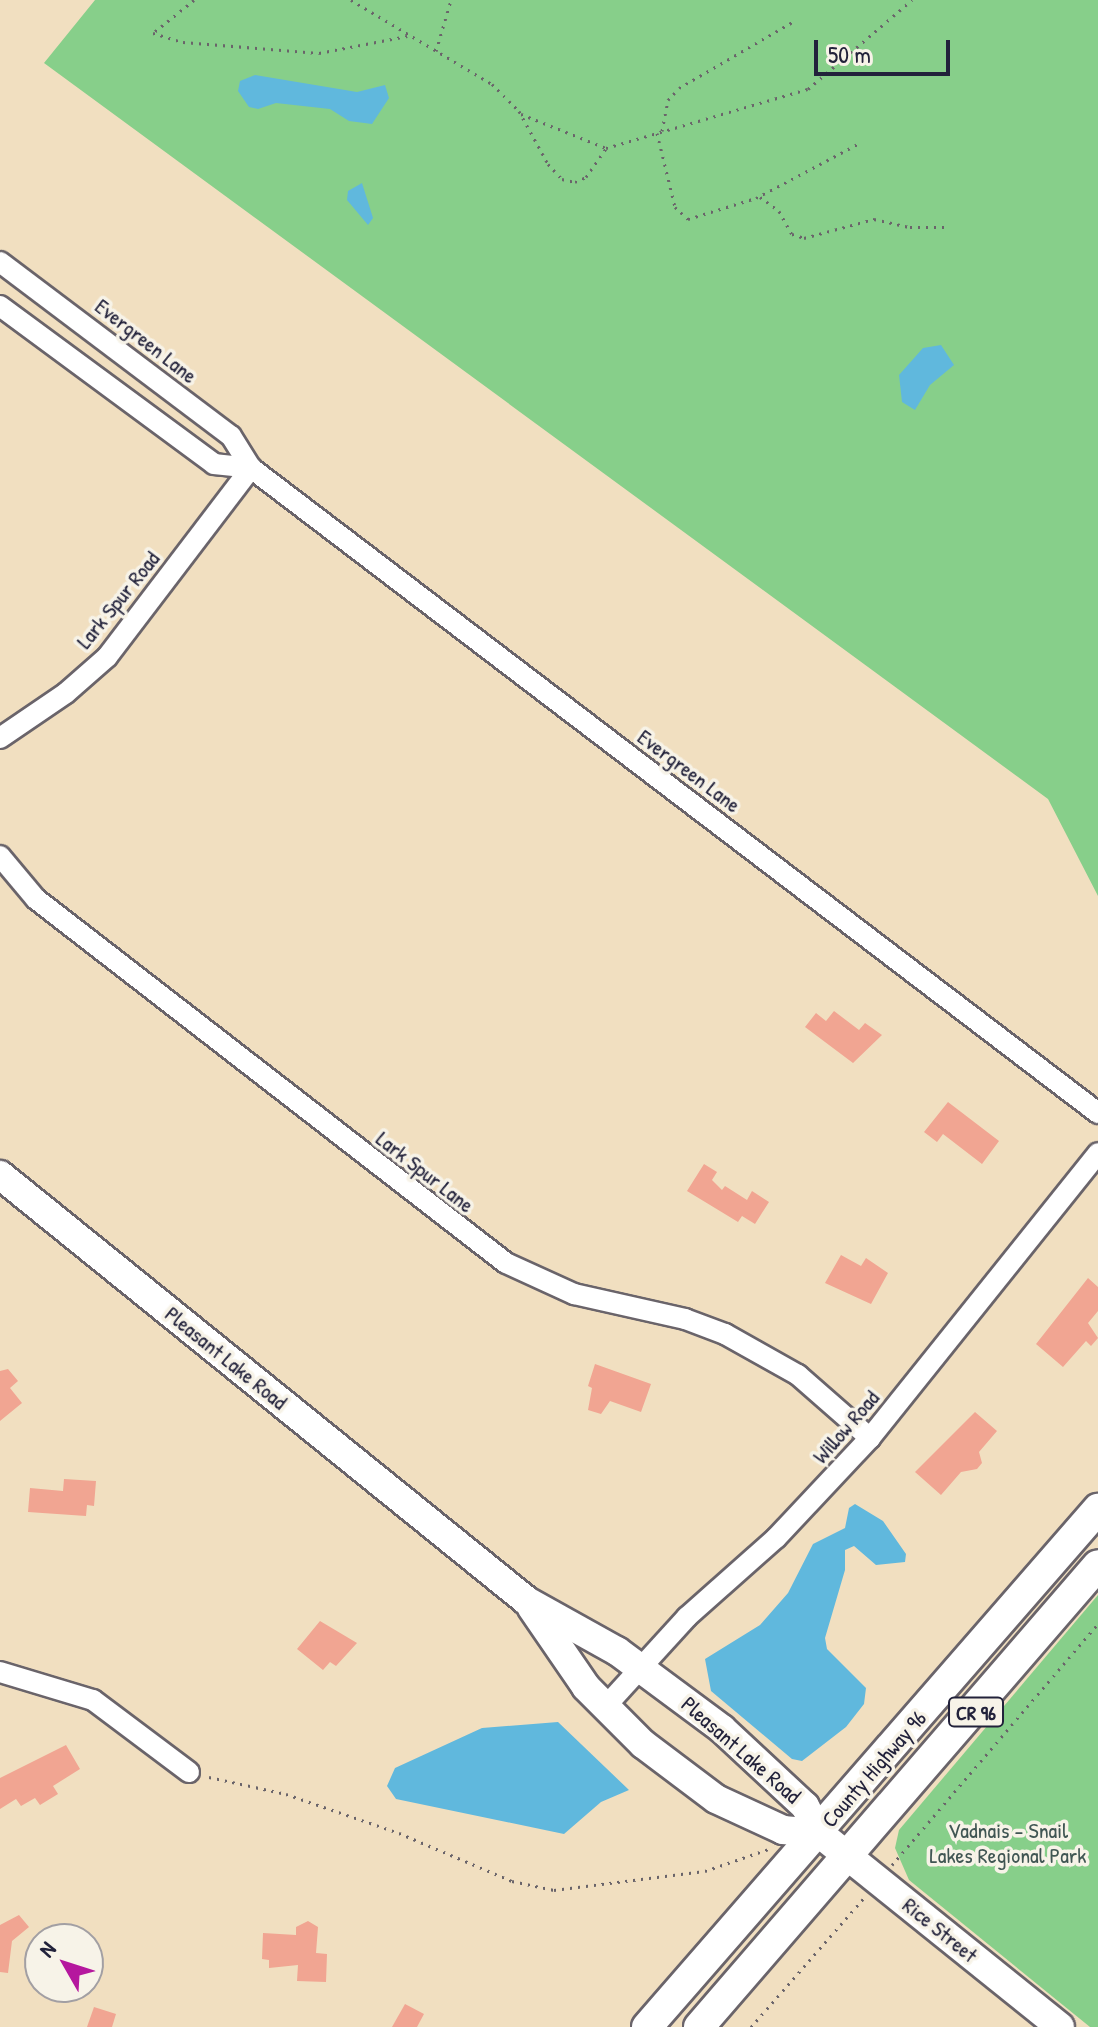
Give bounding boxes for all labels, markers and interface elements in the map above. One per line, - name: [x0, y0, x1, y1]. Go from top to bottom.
- scale bar: [818, 24, 954, 74]
- text: 50 m: [828, 38, 871, 70]
- street label: Evergreen Lane: [90, 293, 202, 389]
- street label: Lark Spur Road: [71, 546, 165, 654]
- street label: Evergreen Lane: [632, 724, 746, 818]
- street label: Lark Spur Lane: [371, 1126, 479, 1218]
- street label: Pleasant Lake Road: [160, 1301, 292, 1415]
- street label: Willow Road: [807, 1385, 885, 1469]
- street label: Pleasant Lake Road: [676, 1691, 806, 1809]
- road number: CR 96: [948, 1696, 1004, 1728]
- street label: County Highway 96: [816, 1705, 932, 1833]
- park label: Vadnais - Snail Lakes Regional Park: [930, 1817, 1086, 1868]
- street label: Rice Street: [897, 1892, 983, 1968]
- north arrow: [24, 1923, 104, 2003]
- text: N: [32, 1935, 62, 1963]

